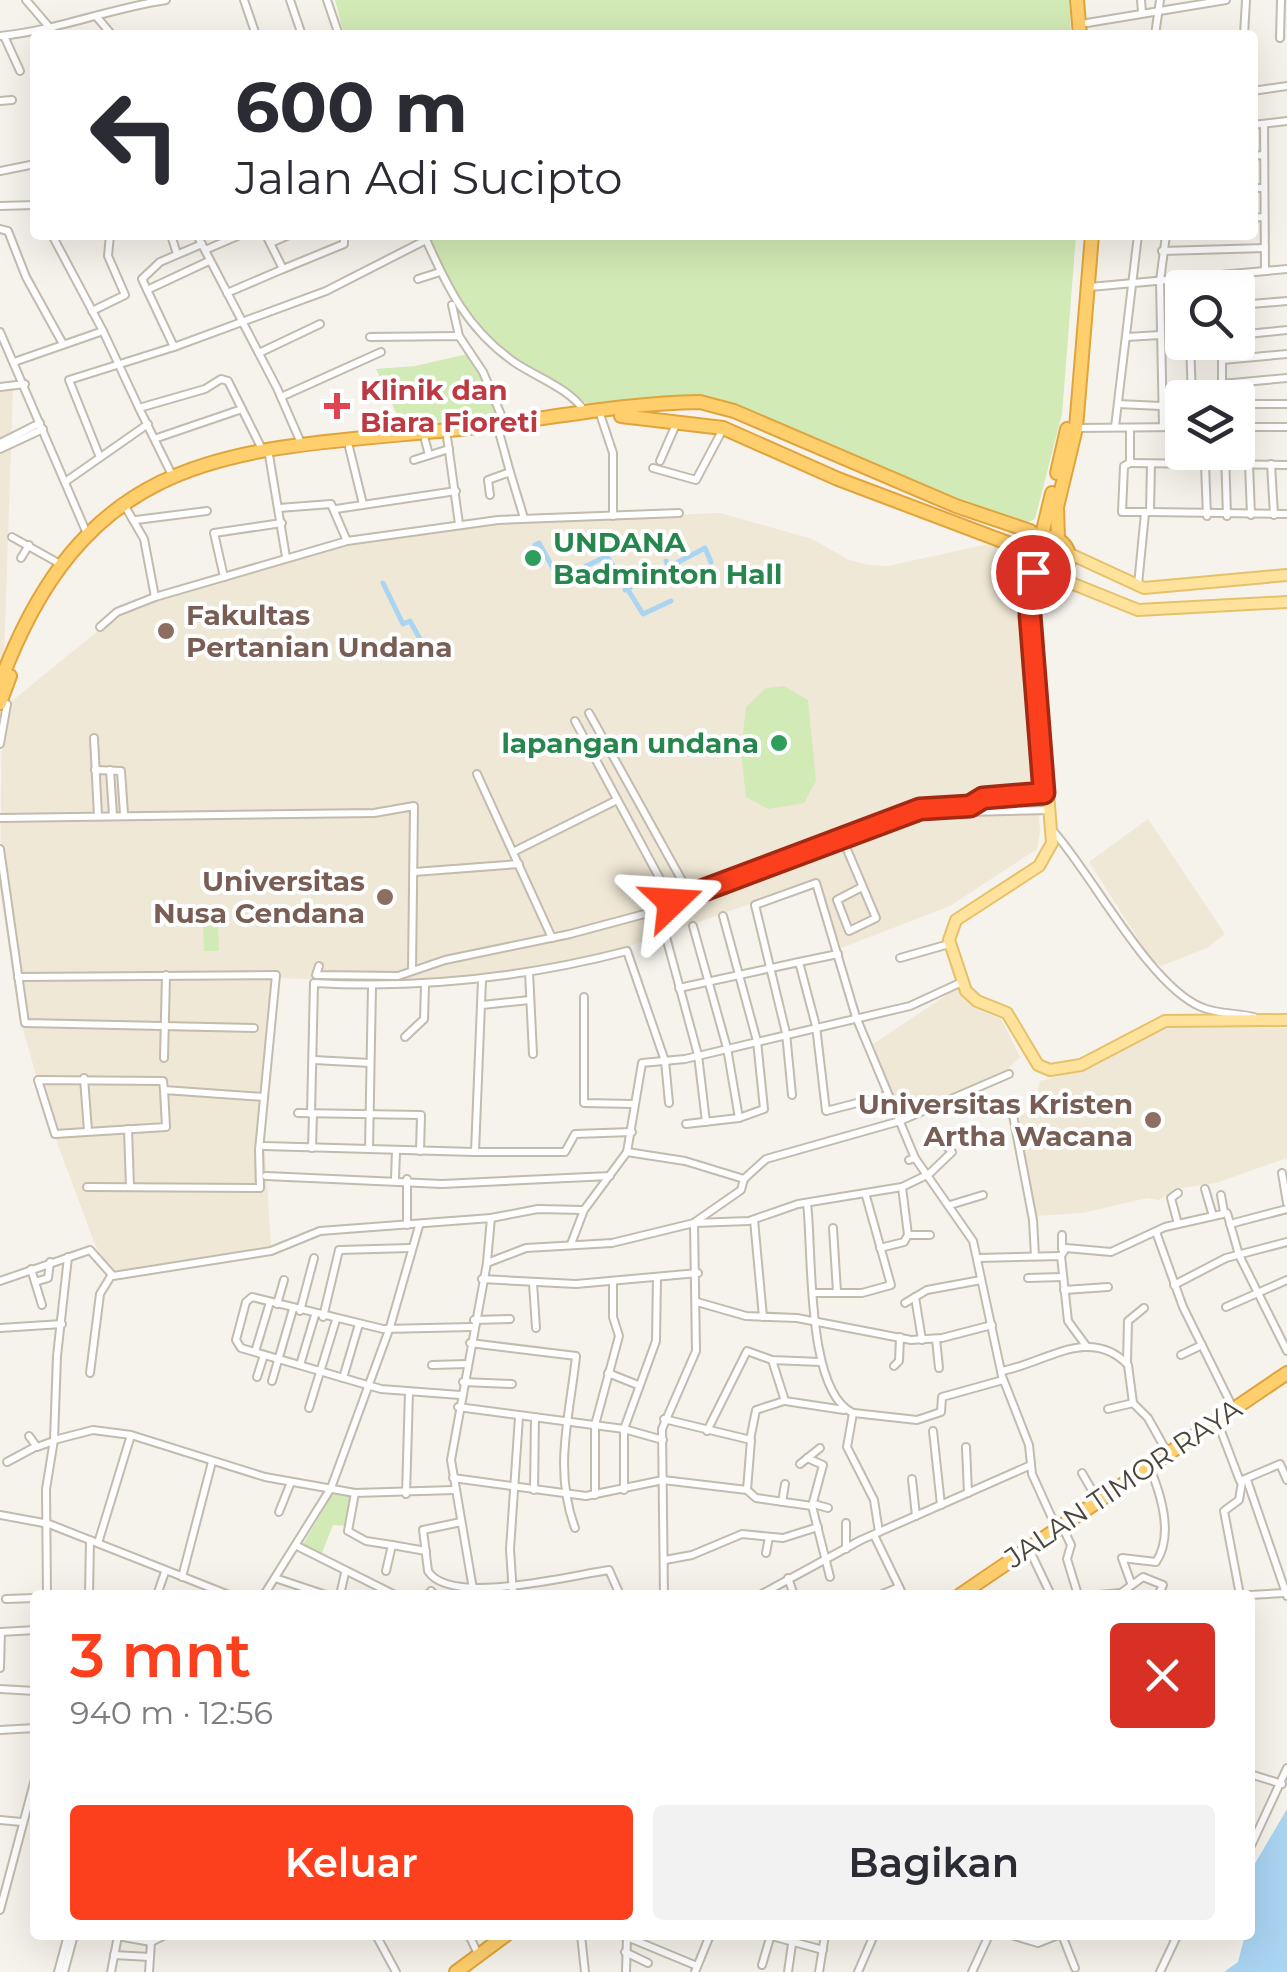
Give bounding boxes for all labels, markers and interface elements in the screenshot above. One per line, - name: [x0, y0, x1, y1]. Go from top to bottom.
- text: 600 m: [235, 64, 468, 150]
- icon: left: [70, 70, 200, 200]
- text: Jalan Adi Sucipto: [235, 150, 623, 205]
- map controls: [1165, 270, 1255, 470]
- button: search: [1165, 270, 1255, 360]
- place label: Klinik dan Biara Fioreti: [360, 373, 538, 439]
- button: layers: [1165, 380, 1255, 470]
- marker: Klinik dan Biara Fioreti: [324, 393, 350, 419]
- place label: UNDANA Badminton Hall: [553, 525, 782, 591]
- pin: [991, 530, 1076, 615]
- icon: arrive: [1006, 545, 1061, 600]
- marker: UNDANA Badminton Hall: [522, 547, 544, 569]
- place label: Fakultas Pertanian Undana: [186, 598, 452, 664]
- marker: Fakultas Pertanian Undana: [155, 620, 177, 642]
- place label: lapangan undana: [501, 726, 759, 760]
- marker: lapangan undana: [768, 732, 790, 754]
- position arrow: [620, 850, 724, 954]
- place label: Universitas Nusa Cendana: [153, 864, 365, 930]
- marker: Universitas Nusa Cendana: [374, 886, 396, 908]
- place label: Universitas Kristen Artha Wacana: [858, 1087, 1133, 1153]
- marker: Universitas Kristen Artha Wacana: [1142, 1109, 1164, 1131]
- street label: JALAN TIMOR RAYA: [997, 1391, 1249, 1575]
- text: 3 mnt: [70, 1619, 251, 1692]
- button: close: [1110, 1623, 1215, 1728]
- text: 940 m · 12:56: [70, 1693, 273, 1732]
- button: Keluar: [70, 1805, 633, 1920]
- button: Bagikan: [653, 1805, 1215, 1920]

